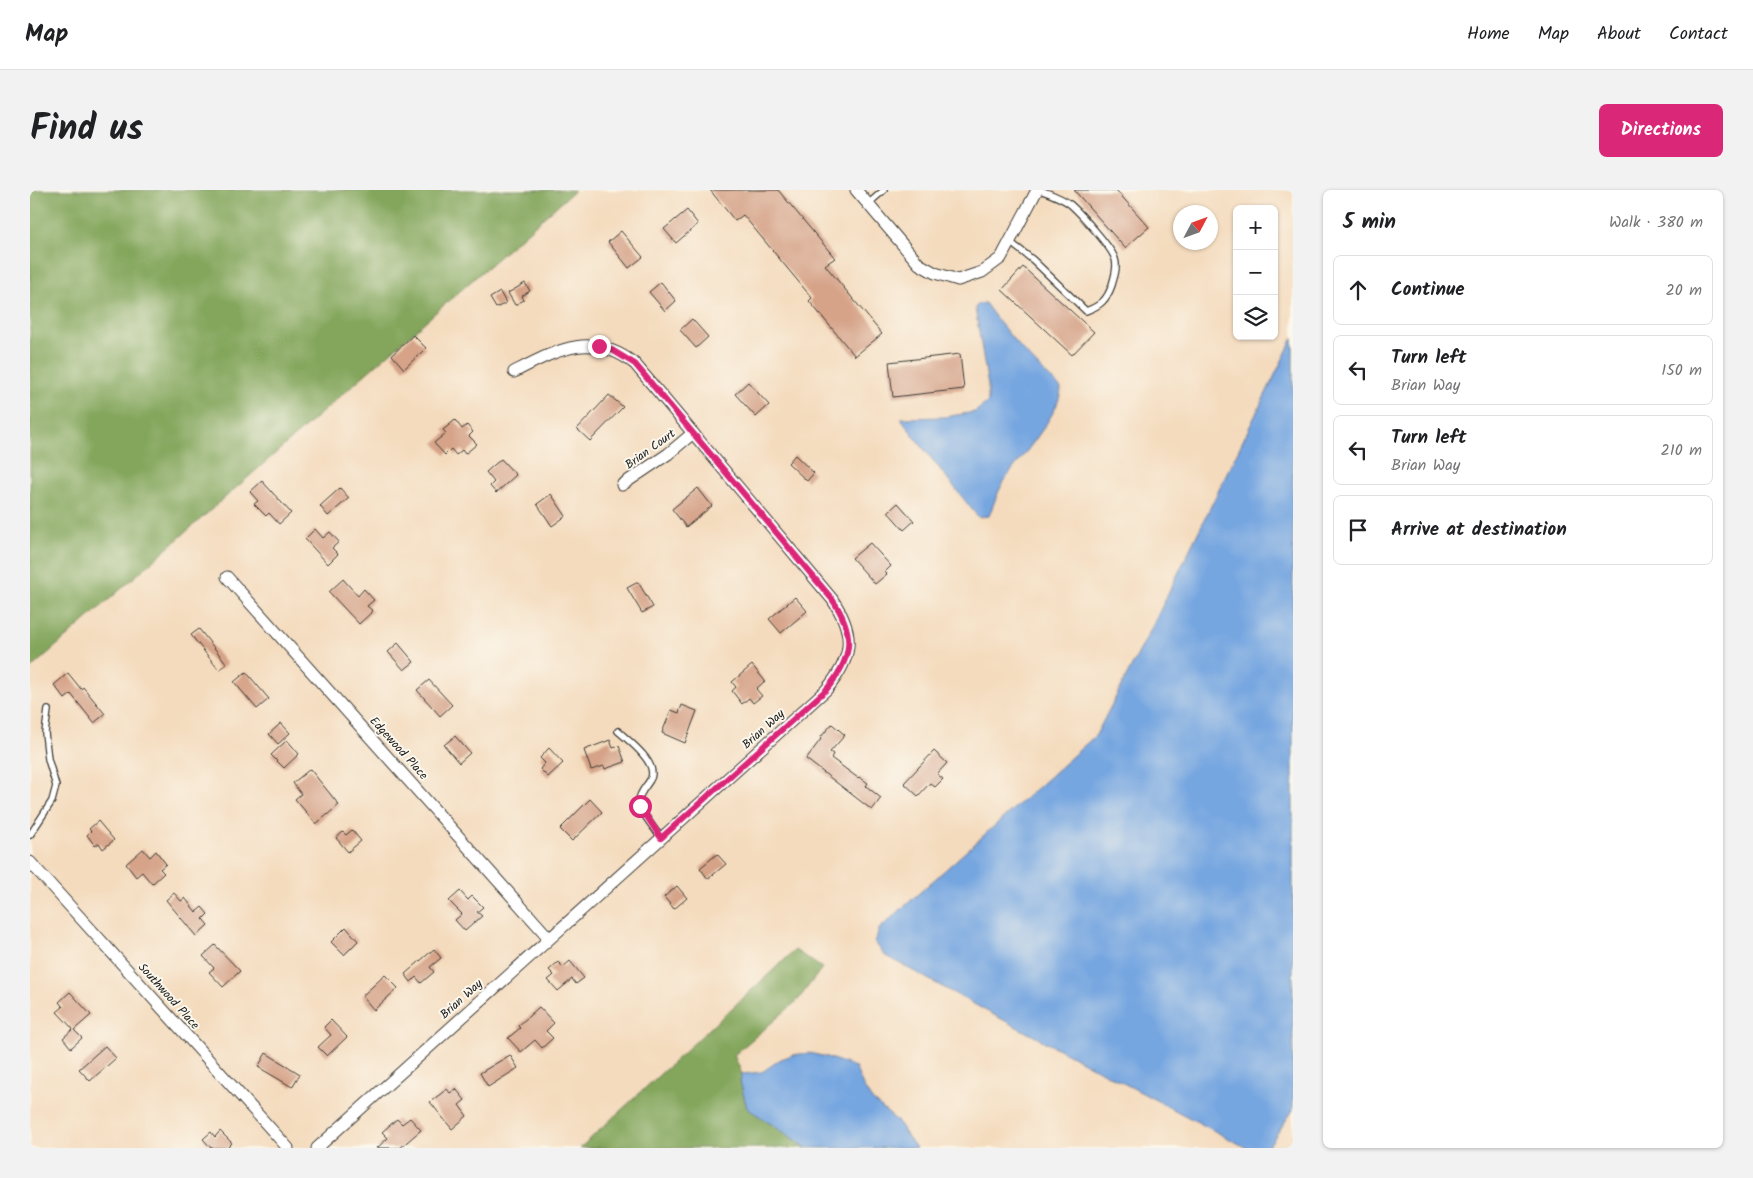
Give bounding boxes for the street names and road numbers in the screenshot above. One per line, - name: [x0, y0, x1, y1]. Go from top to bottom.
- street label: Brian Court: [621, 424, 680, 474]
- street label: Brian Way: [738, 705, 789, 754]
- street label: Edgewood Place: [365, 712, 433, 785]
- street label: Southwood Place: [133, 959, 204, 1034]
- street label: Brian Way: [436, 975, 487, 1024]

